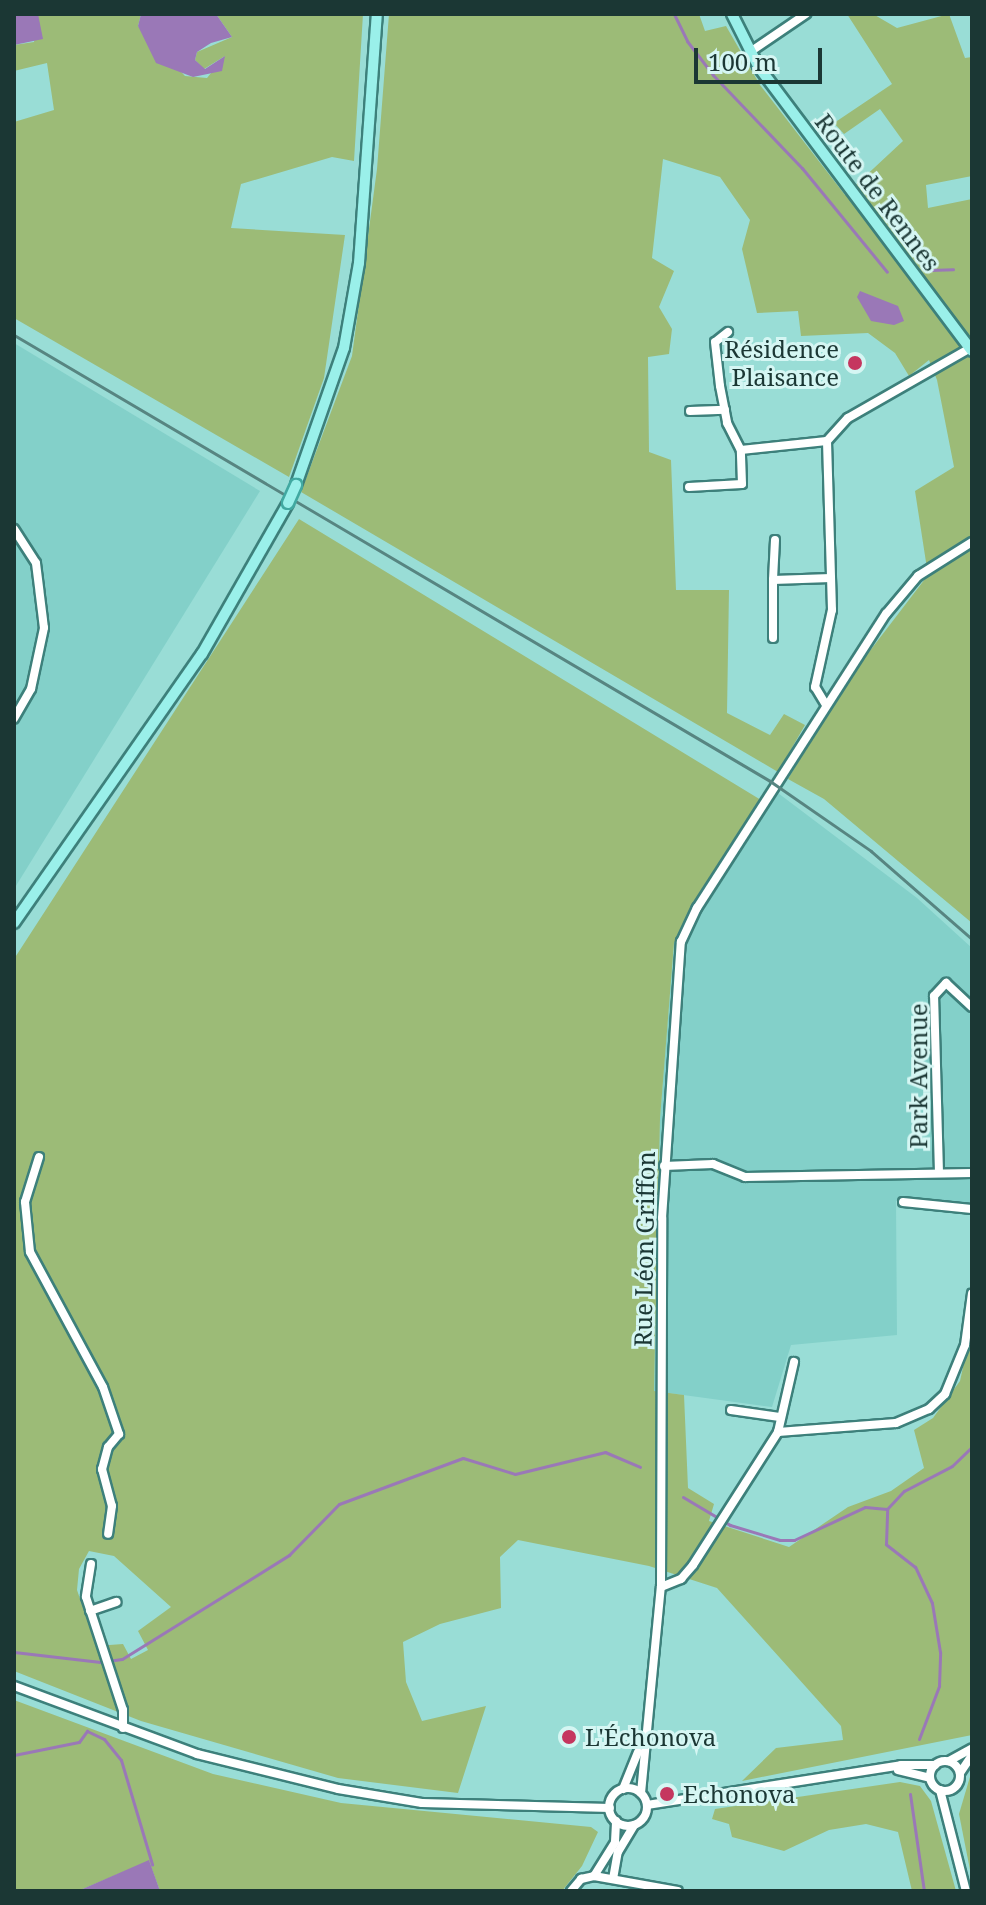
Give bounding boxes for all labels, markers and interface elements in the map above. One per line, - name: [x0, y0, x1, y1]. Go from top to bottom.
- scale bar: [698, 32, 826, 82]
- text: 100 m: [708, 45, 777, 78]
- street label: Route de Rennes: [810, 108, 946, 276]
- place label: Résidence Plaisance: [724, 335, 839, 391]
- marker: Résidence Plaisance: [846, 354, 864, 372]
- street label: Park Avenue: [904, 1003, 932, 1149]
- street label: Rue Léon Griffon: [628, 1151, 660, 1347]
- place label: L'Échonova: [585, 1723, 716, 1751]
- marker: L'Échonova: [560, 1728, 578, 1746]
- place label: Echonova: [683, 1780, 796, 1808]
- marker: Echonova: [658, 1785, 676, 1803]

